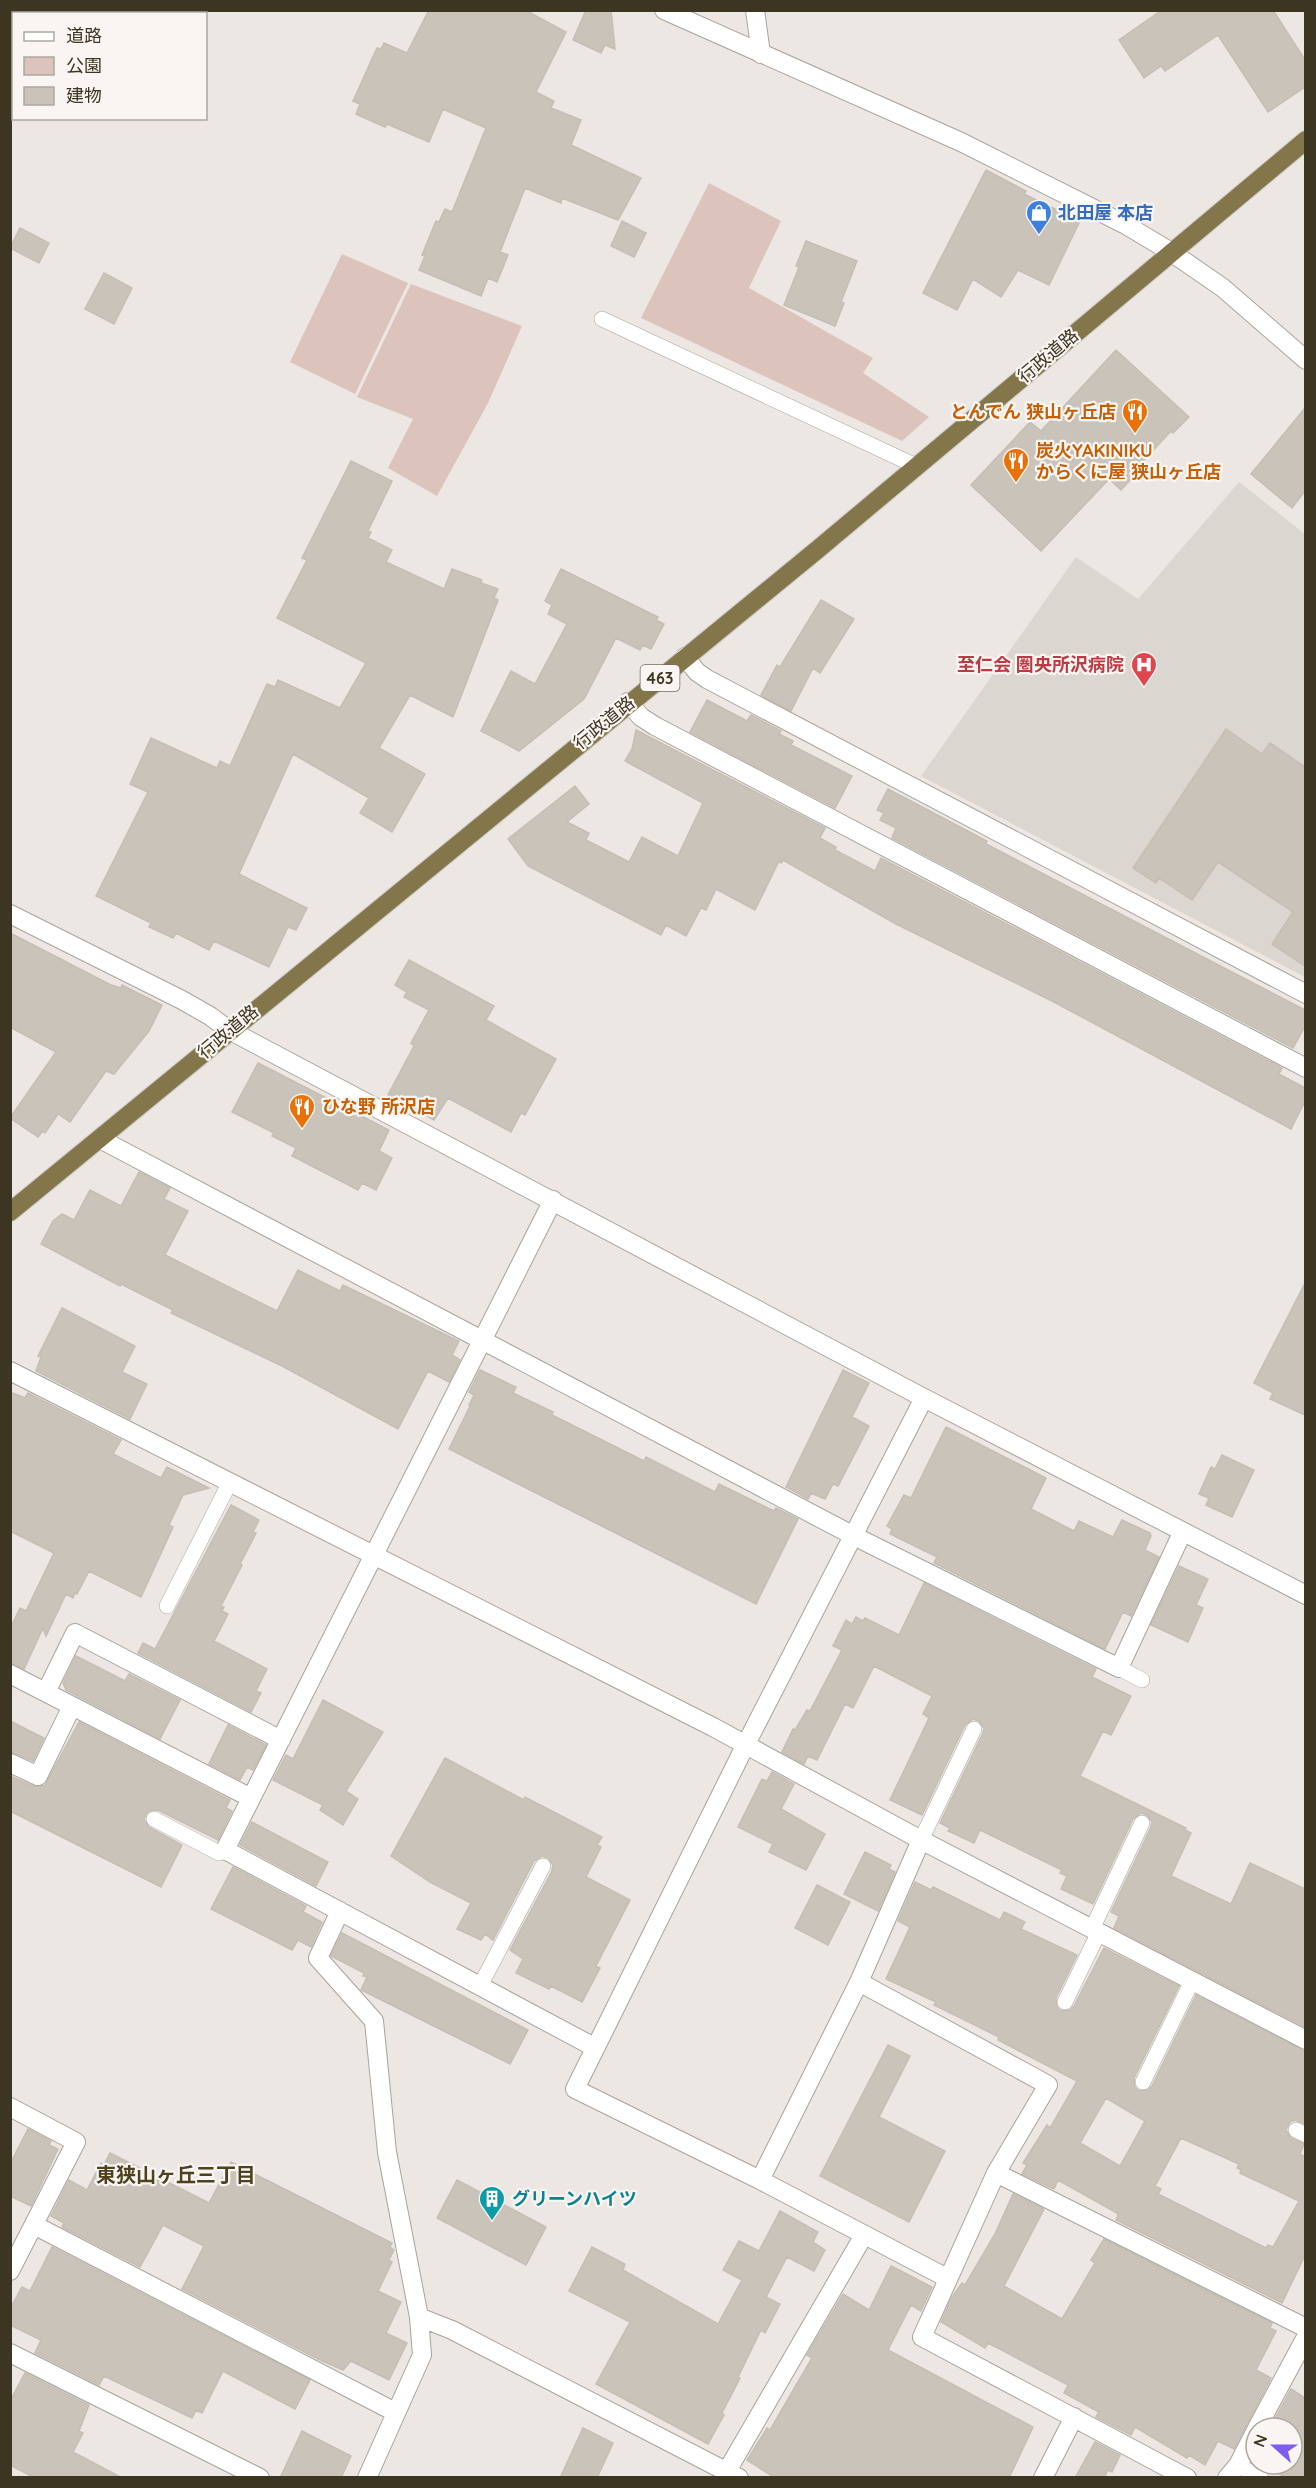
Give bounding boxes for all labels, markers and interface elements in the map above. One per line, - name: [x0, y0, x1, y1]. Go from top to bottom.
- legend: [12, 12, 207, 120]
- text: 道路: [66, 24, 102, 47]
- text: 公園: [66, 54, 102, 77]
- text: 建物: [66, 84, 102, 107]
- shop icon: 北田屋 本店: [1024, 198, 1054, 236]
- place label: 北田屋 本店: [1058, 201, 1153, 224]
- street label: 行政道路: [1013, 324, 1083, 388]
- restaurant icon: とんでん 狭山ヶ丘店: [1120, 397, 1150, 435]
- place label: とんでん 狭山ヶ丘店: [950, 400, 1116, 423]
- place label: 炭火YAKINIKU からくに屋 狭山ヶ丘店: [1036, 439, 1221, 483]
- restaurant icon: 炭火YAKINIKU からくに屋 狭山ヶ丘店: [1001, 446, 1031, 484]
- hospital icon: 至仁会 圏央所沢病院: [1129, 650, 1159, 688]
- place label: 至仁会 圏央所沢病院: [957, 653, 1124, 676]
- road number: 463: [640, 665, 680, 691]
- street label: 行政道路: [568, 691, 639, 754]
- street label: 行政道路: [193, 1000, 263, 1064]
- restaurant icon: ひな野 所沢店: [287, 1092, 317, 1130]
- place label: ひな野 所沢店: [322, 1095, 435, 1118]
- district label: 東狭山ヶ丘三丁目: [96, 2162, 256, 2187]
- building icon: グリーンハイツ: [477, 2184, 507, 2222]
- place label: グリーンハイツ: [512, 2187, 637, 2210]
- north arrow: [1244, 2416, 1304, 2476]
- text: N: [1249, 2432, 1271, 2450]

